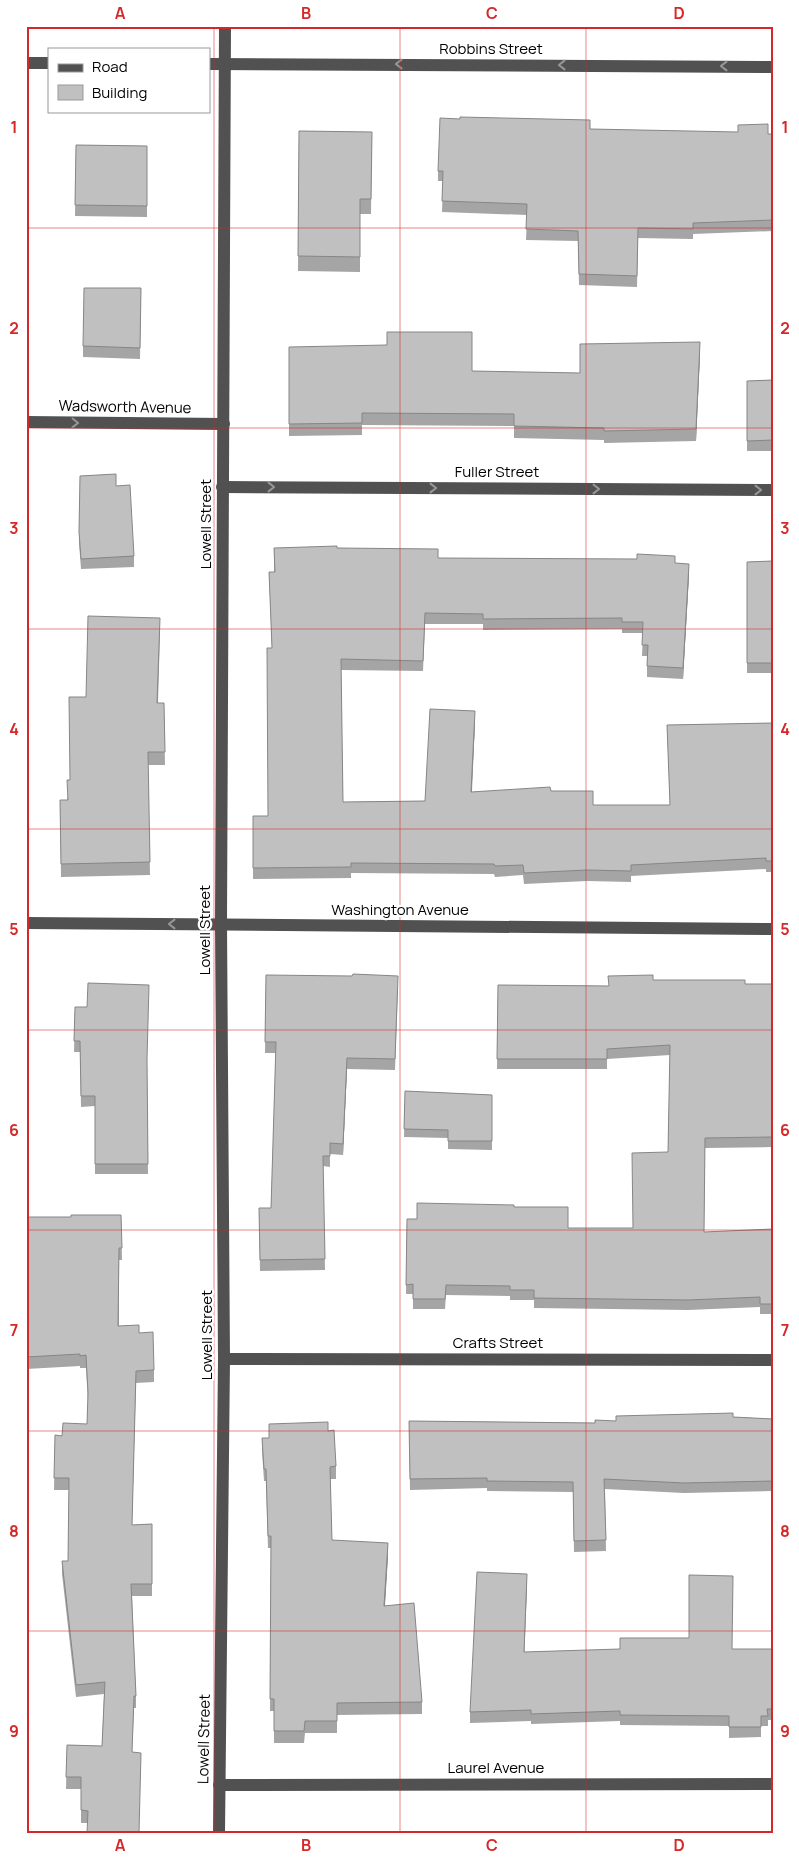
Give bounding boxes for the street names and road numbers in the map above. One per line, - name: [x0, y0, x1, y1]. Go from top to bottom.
- street label: Robbins Street: [439, 38, 543, 59]
- street label: Wadsworth Avenue: [58, 395, 192, 418]
- street label: Fuller Street: [455, 461, 539, 482]
- street label: Lowell Street: [195, 479, 216, 569]
- street label: Lowell Street: [194, 885, 215, 975]
- street label: Washington Avenue: [331, 899, 469, 920]
- street label: Lowell Street: [196, 1290, 217, 1380]
- street label: Crafts Street: [453, 1332, 543, 1353]
- street label: Lowell Street: [192, 1694, 215, 1784]
- street label: Laurel Avenue: [448, 1757, 545, 1778]

